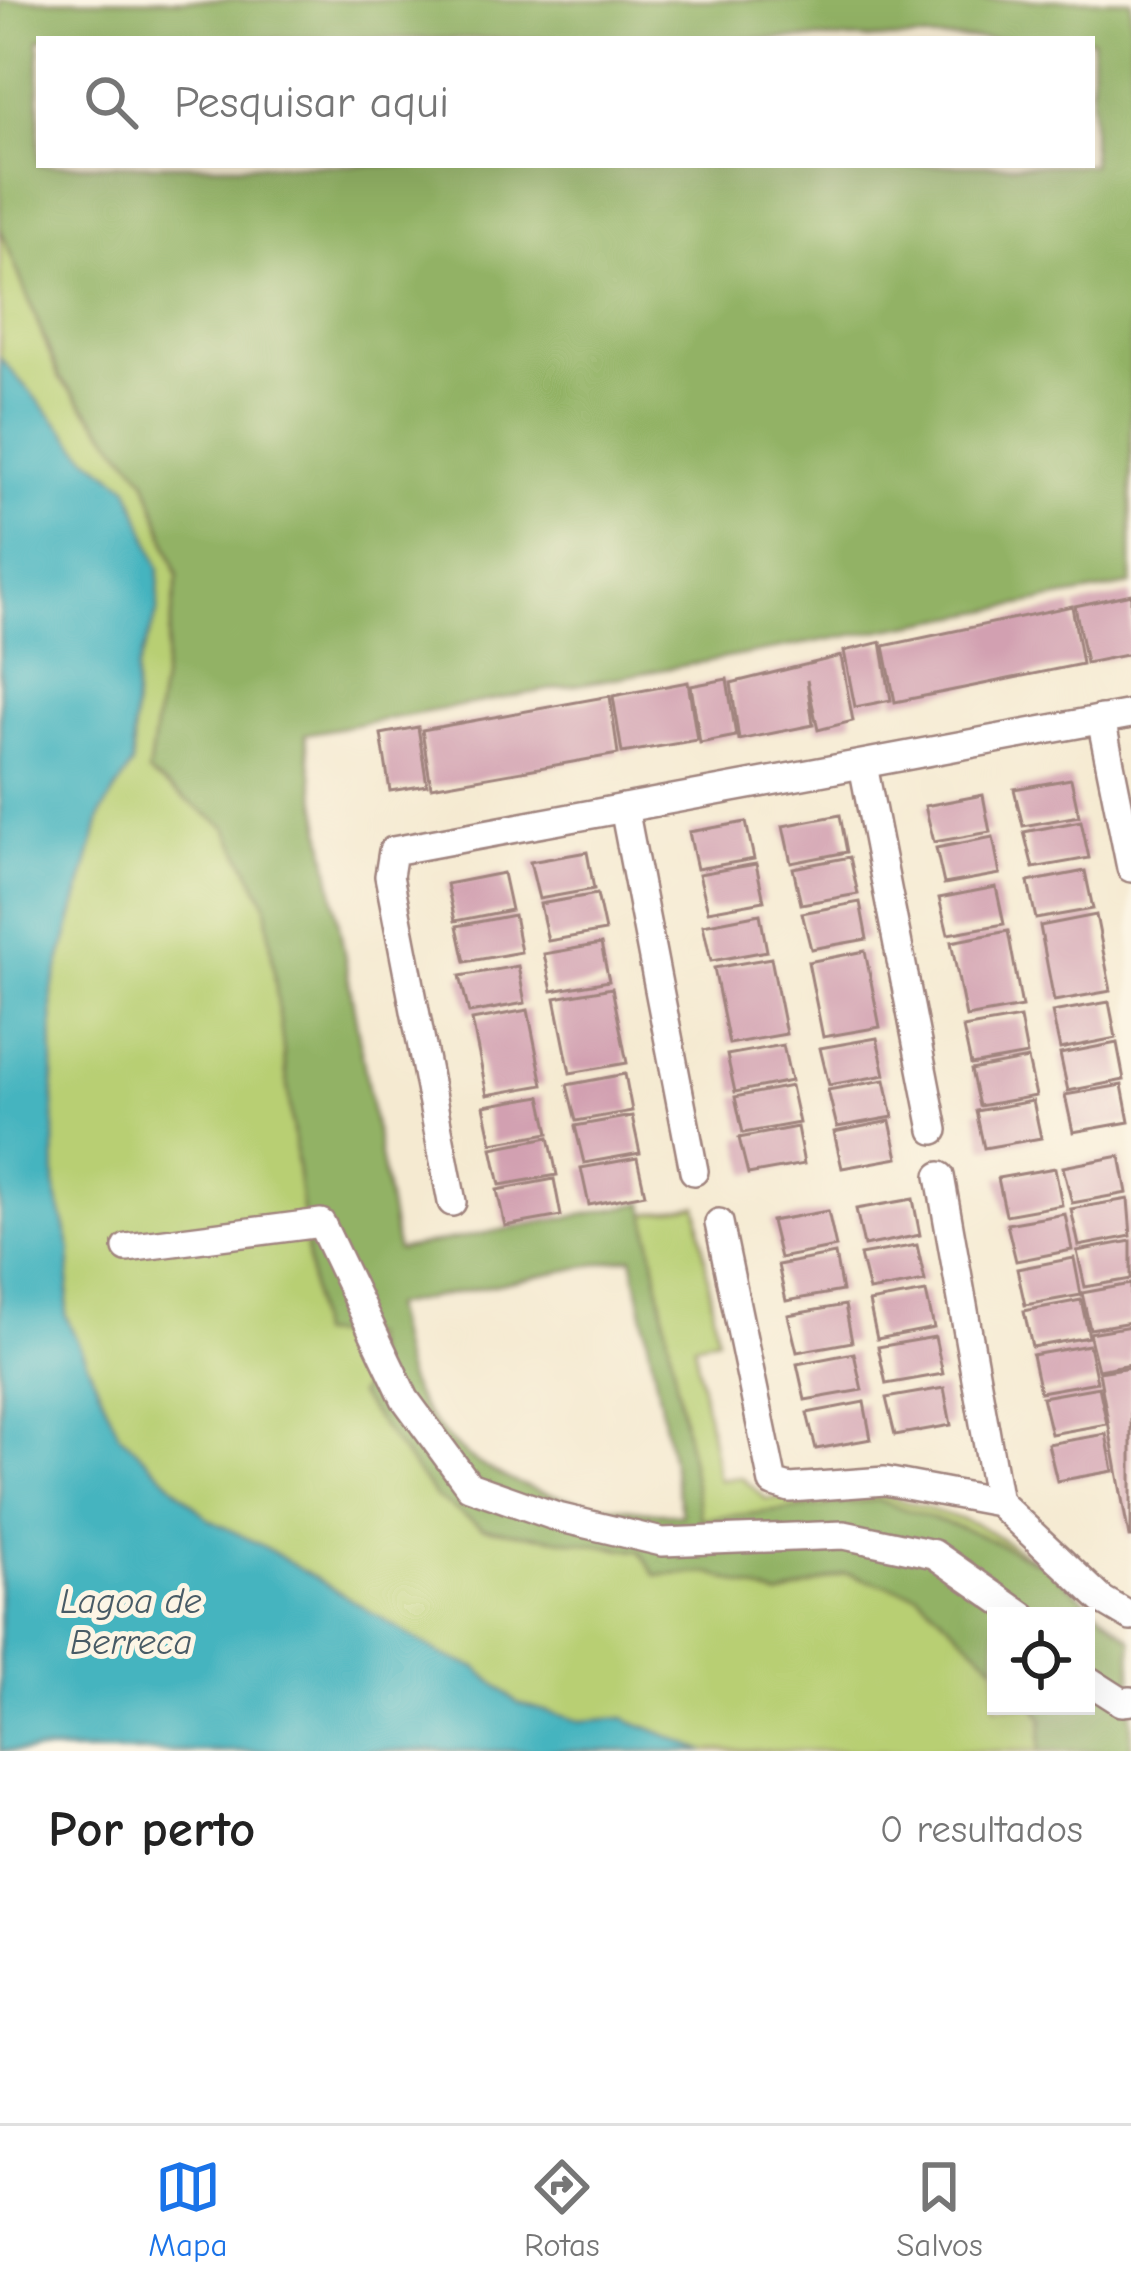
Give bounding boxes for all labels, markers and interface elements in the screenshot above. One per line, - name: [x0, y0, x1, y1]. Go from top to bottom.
- search box: [36, 36, 1095, 168]
- icon: search: [78, 69, 144, 135]
- text: Pesquisar aqui: [174, 76, 449, 128]
- water label: Lagoa de Berreca: [60, 1581, 202, 1663]
- map controls: [987, 1607, 1095, 1715]
- button: locate: [987, 1607, 1095, 1715]
- text: Por perto: [48, 1800, 255, 1859]
- text: 0 resultados: [880, 1807, 1083, 1852]
- tab: Mapa: [148, 2154, 227, 2264]
- tab: Rotas: [524, 2154, 600, 2264]
- tab: Salvos: [896, 2154, 983, 2264]

